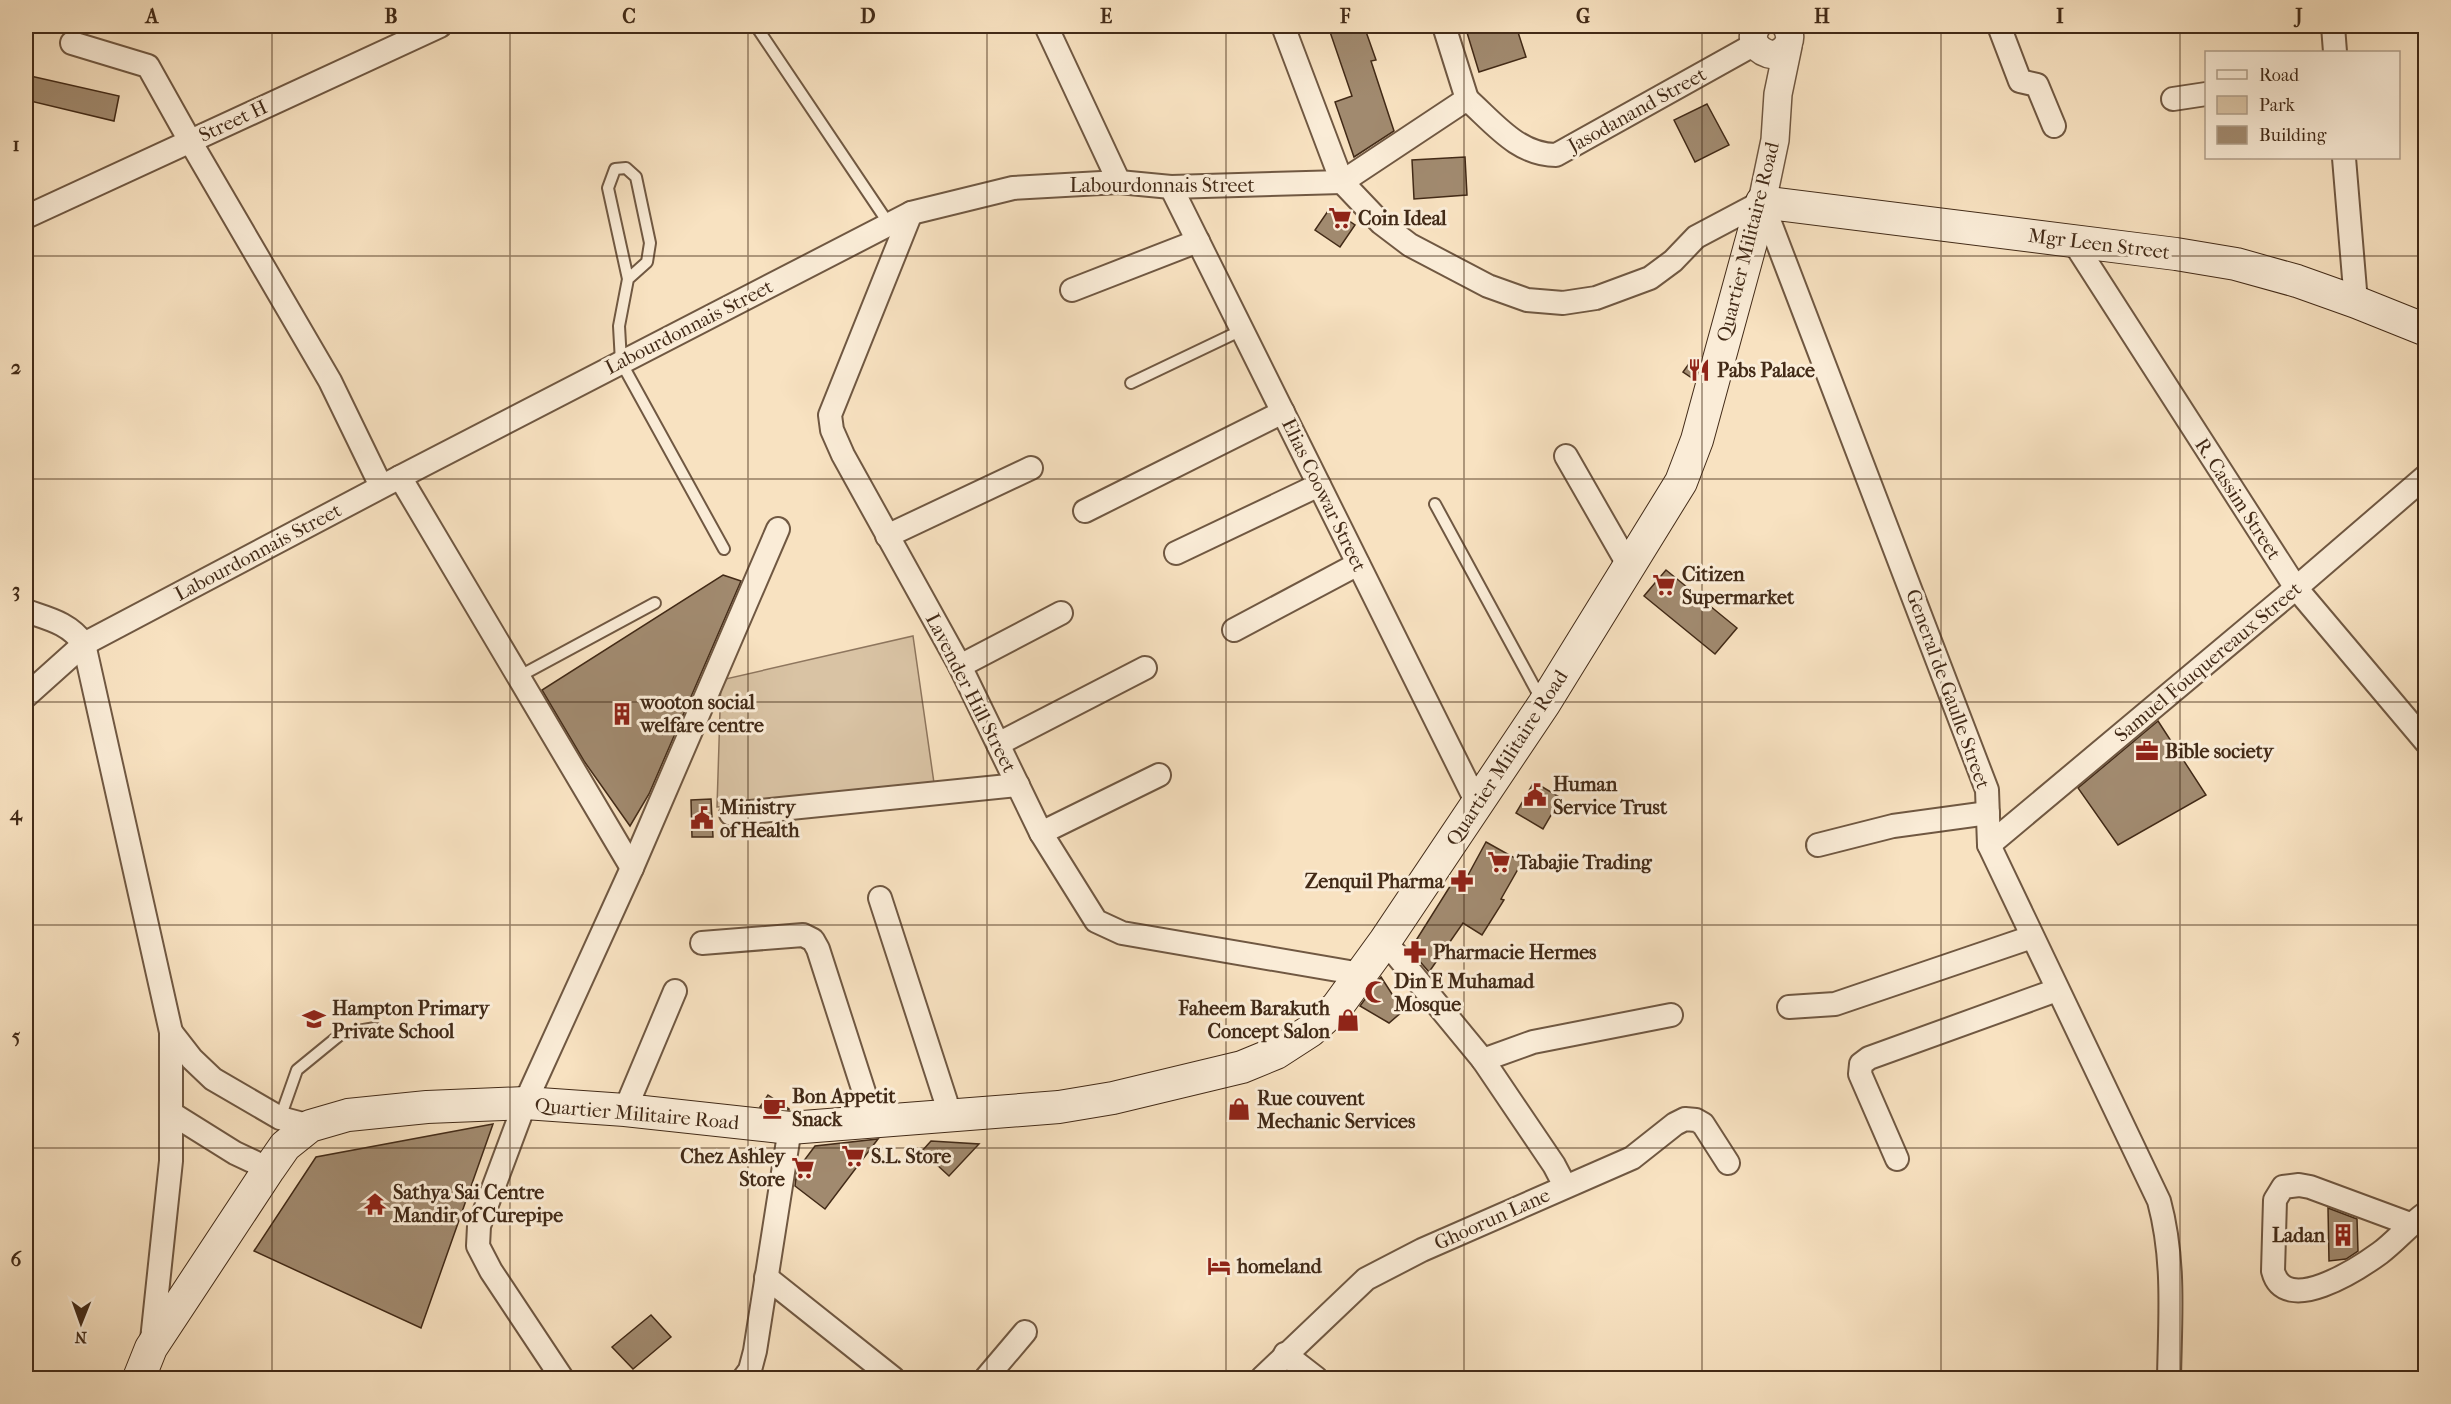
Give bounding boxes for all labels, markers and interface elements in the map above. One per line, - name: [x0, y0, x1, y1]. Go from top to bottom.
- text: A: [144, 5, 160, 28]
- text: B: [384, 5, 398, 28]
- text: C: [622, 5, 636, 28]
- text: D: [860, 5, 876, 28]
- text: E: [1100, 5, 1112, 28]
- text: F: [1339, 5, 1351, 28]
- text: G: [1576, 5, 1590, 28]
- text: H: [1814, 5, 1830, 28]
- text: I: [2056, 5, 2064, 28]
- text: J: [2293, 5, 2303, 28]
- legend: [2205, 51, 2400, 159]
- street label: Jasodanand Street: [1562, 63, 1710, 158]
- text: Road: [2259, 65, 2299, 86]
- street label: Street H: [195, 95, 271, 147]
- text: Park: [2259, 95, 2296, 116]
- text: Building: [2259, 125, 2327, 146]
- text: 1: [12, 133, 20, 156]
- street label: Quartier Militaire Road: [1712, 139, 1784, 344]
- street label: Labourdonnais Street: [1069, 174, 1255, 197]
- supermarket icon: Coin Ideal: [1327, 205, 1353, 231]
- place label: Coin Ideal: [1358, 207, 1447, 230]
- street label: Mgr Leen Street: [2027, 224, 2171, 264]
- street label: Labourdonnais Street: [601, 275, 777, 379]
- text: 2: [11, 356, 21, 379]
- restaurant icon: Pabs Palace: [1686, 357, 1712, 383]
- place label: Pabs Palace: [1717, 359, 1815, 382]
- street label: Elias Coowar Street: [1277, 415, 1371, 575]
- street label: R. Cassim Street: [2190, 434, 2286, 564]
- street label: Labourdonnais Street: [171, 498, 345, 606]
- place label: Citizen Supermarket: [1682, 563, 1795, 609]
- supermarket icon: Citizen Supermarket: [1651, 572, 1677, 598]
- street label: Samuel Fouquereaux Street: [2110, 577, 2306, 747]
- text: 3: [12, 579, 20, 602]
- street label: General de Gaulle Street: [1901, 586, 1995, 792]
- street label: Lavender Hill Street: [921, 610, 1021, 776]
- street label: Quartier Militaire Road: [1442, 665, 1573, 850]
- place label: wooton social welfare centre: [639, 691, 764, 737]
- building icon: wooton social welfare centre: [609, 701, 635, 727]
- office icon: Bible society: [2134, 738, 2160, 764]
- place label: Bible society: [2165, 740, 2275, 763]
- place label: Human Service Trust: [1553, 773, 1668, 819]
- public building icon: Human Service Trust: [1522, 782, 1548, 808]
- place label: Ministry of Health: [719, 796, 800, 842]
- text: 4: [9, 802, 23, 826]
- public building icon: Ministry of Health: [689, 805, 715, 831]
- supermarket icon: Tabajie Trading: [1486, 849, 1512, 875]
- place label: Tabajie Trading: [1516, 851, 1653, 874]
- pharmacy icon: Zenquil Pharma: [1449, 868, 1475, 894]
- place label: Zenquil Pharma: [1305, 870, 1445, 893]
- pharmacy icon: Pharmacie Hermes: [1402, 939, 1428, 965]
- place label: Pharmacie Hermes: [1433, 941, 1597, 964]
- place label: Din E Muhamad Mosque: [1393, 970, 1535, 1016]
- mosque icon: Din E Muhamad Mosque: [1363, 979, 1389, 1005]
- place label: Hampton Primary Private School: [332, 997, 490, 1043]
- place label: Faheem Barakuth Concept Salon: [1177, 997, 1331, 1043]
- school or university icon: Hampton Primary Private School: [301, 1006, 327, 1032]
- shop icon: Faheem Barakuth Concept Salon: [1335, 1007, 1361, 1033]
- text: 5: [12, 1025, 21, 1048]
- place label: Bon Appetit Snack: [792, 1085, 896, 1131]
- place label: Rue couvent Mechanic Services: [1256, 1087, 1416, 1133]
- street label: Quartier Militaire Road: [534, 1094, 741, 1134]
- cafe icon: Bon Appetit Snack: [761, 1095, 787, 1121]
- shop icon: Rue couvent Mechanic Services: [1226, 1096, 1252, 1122]
- supermarket icon: S.L. Store: [840, 1143, 866, 1169]
- place label: Chez Ashley Store: [680, 1145, 786, 1191]
- place label: S.L. Store: [871, 1145, 951, 1168]
- supermarket icon: Chez Ashley Store: [790, 1155, 816, 1181]
- place label: Sathya Sai Centre Mandir of Curepipe: [392, 1181, 563, 1227]
- street label: Ghoorun Lane: [1431, 1183, 1553, 1255]
- temple icon: Sathya Sai Centre Mandir of Curepipe: [362, 1191, 388, 1217]
- building icon: Ladan: [2330, 1222, 2356, 1248]
- place label: Ladan: [2272, 1224, 2325, 1247]
- text: 6: [11, 1248, 23, 1271]
- hotel icon: homeland: [1206, 1253, 1232, 1279]
- place label: homeland: [1236, 1255, 1323, 1278]
- north arrow: [51, 1293, 111, 1353]
- text: N: [74, 1328, 87, 1347]

